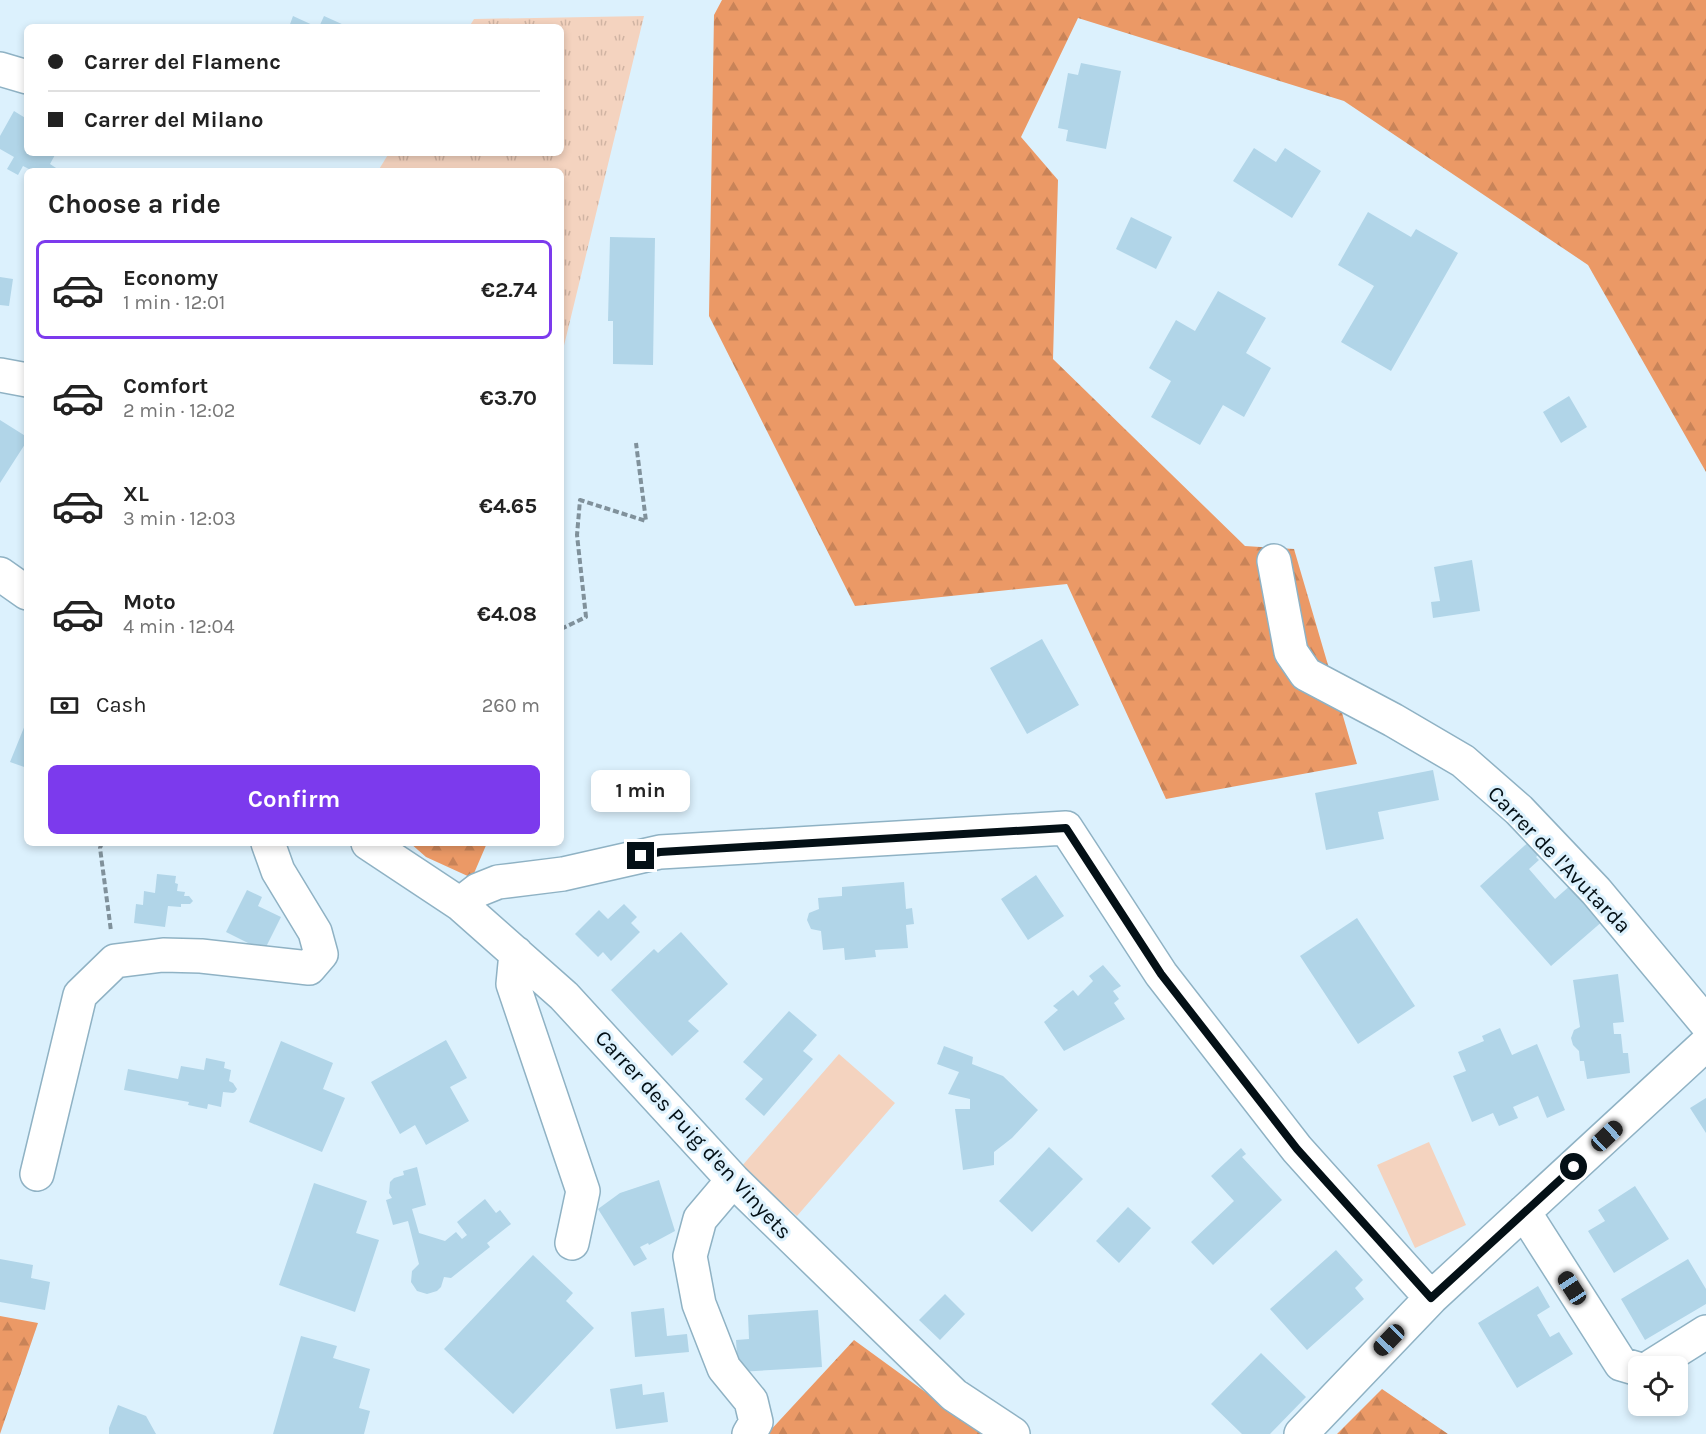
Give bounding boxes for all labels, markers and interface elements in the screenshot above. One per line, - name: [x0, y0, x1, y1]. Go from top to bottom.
- text: Carrer del Flamenc: [84, 49, 281, 75]
- text: Carrer del Milano: [84, 107, 264, 133]
- text: Choose a ride: [48, 188, 221, 220]
- icon: car: [51, 263, 105, 317]
- text: Economy: [123, 265, 218, 291]
- text: €2.74: [481, 277, 537, 303]
- text: 1 min · 12:01: [123, 291, 225, 314]
- icon: car: [51, 371, 105, 425]
- text: Comfort: [123, 373, 208, 399]
- text: €3.70: [480, 385, 537, 411]
- text: 2 min · 12:02: [123, 399, 235, 422]
- icon: car: [51, 479, 105, 533]
- text: XL: [123, 481, 149, 507]
- text: €4.65: [479, 493, 537, 519]
- text: 3 min · 12:03: [123, 507, 236, 530]
- icon: car: [51, 587, 105, 641]
- text: Moto: [123, 589, 176, 615]
- text: €4.08: [477, 601, 537, 627]
- text: 4 min · 12:04: [123, 615, 235, 638]
- icon: cash: [48, 689, 81, 722]
- text: Cash: [96, 692, 146, 718]
- text: 260 m: [482, 694, 540, 717]
- button: Confirm: [48, 765, 540, 834]
- callout: 1 min: [592, 769, 690, 811]
- text: 1 min: [615, 779, 666, 802]
- street label: Carrer de l'Avutarda: [1482, 781, 1636, 939]
- route end: [627, 842, 654, 869]
- street label: Carrer des Puig d'en Vinyets: [590, 1025, 797, 1245]
- car: [1588, 1117, 1626, 1155]
- route start: [1560, 1153, 1587, 1180]
- car: [1555, 1268, 1589, 1308]
- car: [1370, 1321, 1408, 1359]
- map controls: [1628, 1356, 1688, 1416]
- button: locate: [1628, 1356, 1688, 1416]

